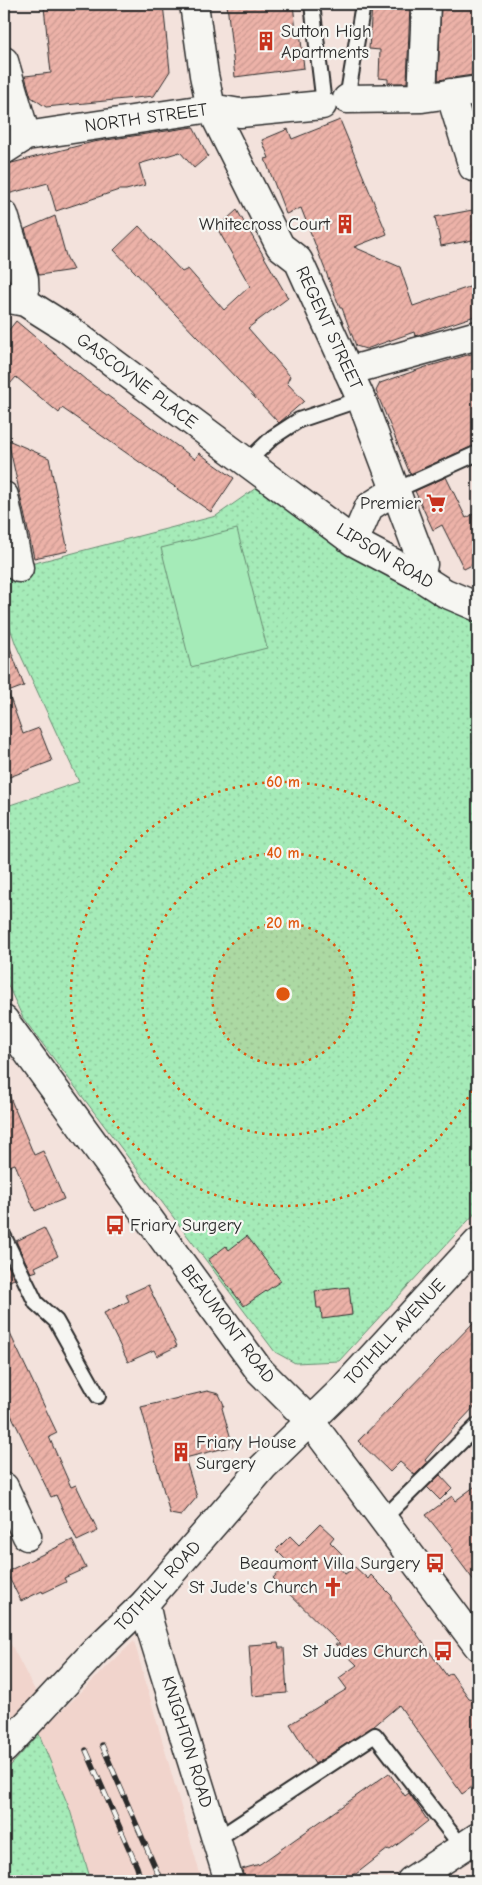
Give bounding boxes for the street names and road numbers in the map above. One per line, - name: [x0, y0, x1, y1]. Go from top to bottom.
- street label: NORTH STREET: [83, 99, 209, 137]
- street label: REGENT STREET: [291, 263, 367, 394]
- street label: GASCOYNE PLACE: [72, 329, 202, 433]
- street label: LIPSON ROAD: [333, 519, 437, 593]
- street label: BEAUMONT ROAD: [177, 1261, 279, 1387]
- street label: TOTHILL AVENUE: [340, 1274, 450, 1390]
- street label: TOTHILL ROAD: [111, 1536, 205, 1636]
- street label: KNIGHTON ROAD: [157, 1674, 217, 1810]

